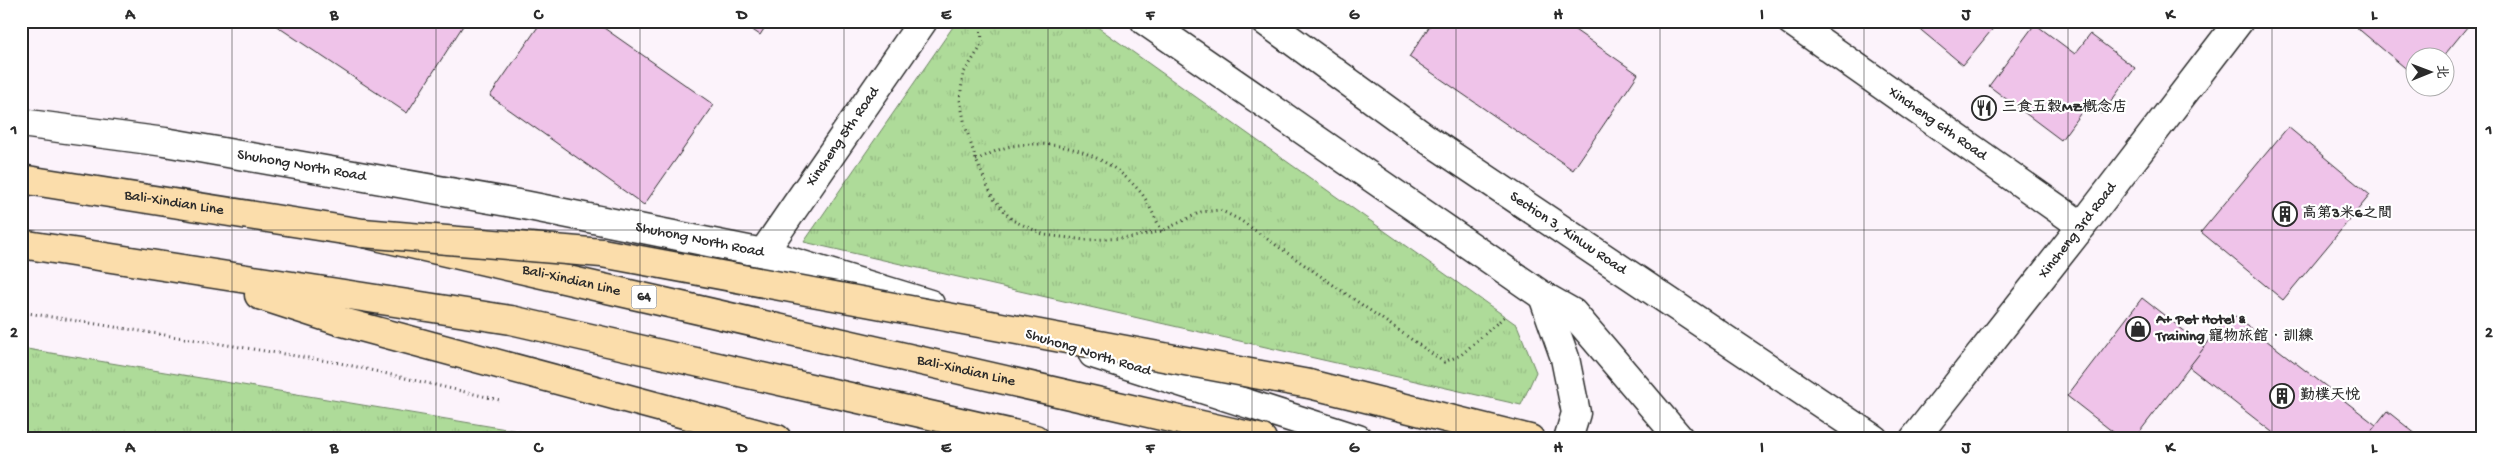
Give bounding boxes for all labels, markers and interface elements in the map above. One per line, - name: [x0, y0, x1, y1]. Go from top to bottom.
- text: A: [124, 7, 136, 26]
- text: B: [329, 7, 339, 26]
- text: C: [533, 7, 544, 26]
- text: D: [735, 7, 748, 26]
- text: E: [941, 7, 952, 26]
- text: F: [1145, 7, 1156, 26]
- text: G: [1349, 7, 1360, 26]
- text: H: [1553, 7, 1563, 26]
- text: I: [1760, 7, 1764, 26]
- text: J: [1961, 7, 1972, 26]
- text: K: [2165, 7, 2177, 26]
- text: L: [2371, 7, 2378, 26]
- north arrow: [2406, 48, 2456, 98]
- text: 北: [2432, 65, 2449, 79]
- street label: Xincheng 5th Road: [802, 83, 884, 191]
- street label: Xincheng 6th Road: [1884, 83, 1991, 166]
- restaurant icon: 三食五穀MZ概念店: [1971, 95, 1997, 121]
- place label: 三食五穀MZ概念店: [2002, 98, 2127, 117]
- text: 1: [10, 122, 17, 141]
- text: 1: [2485, 122, 2492, 141]
- street label: Shuhong North Road: [236, 146, 369, 186]
- street label: Xincheng 3rd Road: [2034, 178, 2122, 283]
- street label: Bali-Xindian Line: [122, 186, 225, 220]
- street label: Section 3, Xinwu Road: [1506, 188, 1631, 280]
- building icon: 高第3米6之間: [2272, 201, 2298, 227]
- place label: 高第3米6之間: [2302, 205, 2392, 223]
- street label: Shuhong North Road: [634, 219, 767, 262]
- street label: Bali-Xindian Line: [519, 261, 623, 301]
- road number: 64: [632, 286, 656, 308]
- place label: A+ Pet Hotel & Training 寵物旅館．訓練: [2155, 311, 2313, 346]
- shop icon: A+ Pet Hotel & Training 寵物旅館．訓練: [2125, 316, 2151, 342]
- text: 2: [10, 325, 18, 344]
- street label: Shuhong North Road: [1023, 325, 1154, 381]
- text: 2: [2485, 325, 2493, 344]
- street label: Bali-Xindian Line: [914, 351, 1017, 391]
- building icon: 勤樸天悅: [2269, 383, 2295, 409]
- place label: 勤樸天悅: [2300, 387, 2360, 405]
- text: A: [124, 440, 136, 459]
- text: B: [329, 440, 339, 459]
- text: C: [533, 440, 544, 459]
- text: D: [735, 440, 748, 459]
- text: E: [941, 440, 952, 459]
- text: F: [1145, 440, 1156, 459]
- text: G: [1349, 440, 1360, 459]
- text: H: [1553, 440, 1563, 459]
- text: I: [1760, 440, 1764, 459]
- text: J: [1961, 440, 1972, 459]
- text: K: [2165, 440, 2177, 459]
- text: L: [2371, 440, 2378, 459]

